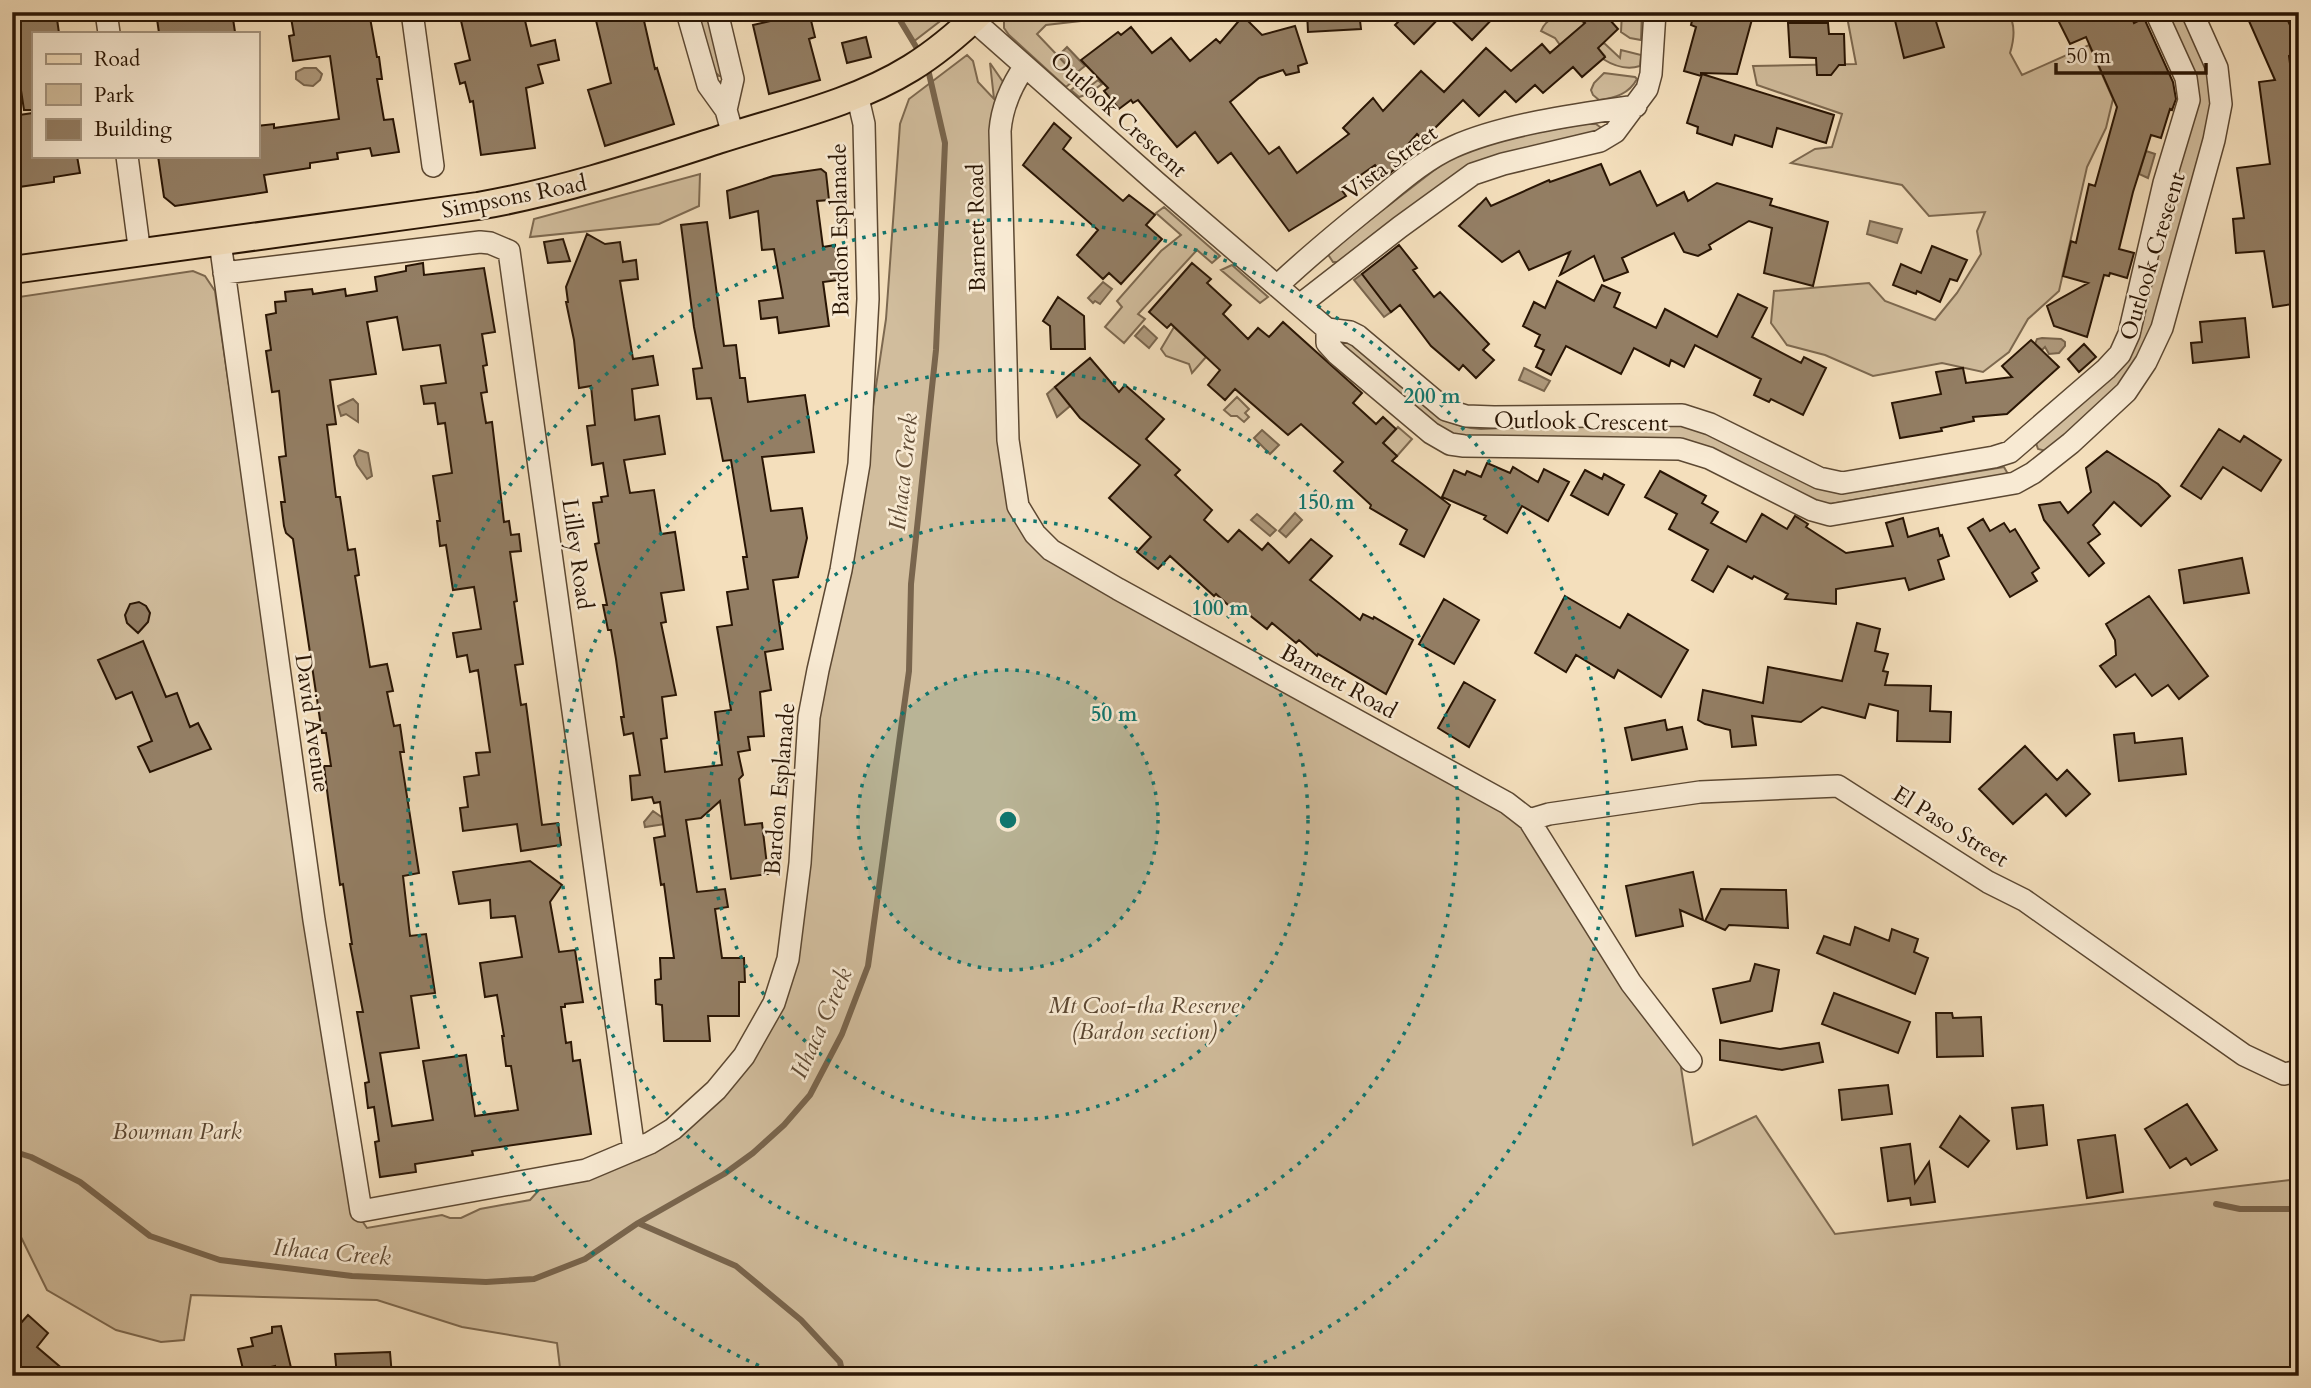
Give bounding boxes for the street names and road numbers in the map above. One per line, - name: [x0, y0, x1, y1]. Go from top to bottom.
- street label: Outlook Crescent: [1044, 45, 1194, 184]
- street label: Vista Street: [1337, 118, 1444, 207]
- street label: Bardon Esplanade: [822, 143, 857, 317]
- street label: Barnett Road: [960, 163, 993, 293]
- street label: Simpsons Road: [439, 167, 590, 226]
- street label: Outlook Crescent: [2112, 168, 2193, 344]
- street label: Outlook Crescent: [1494, 404, 1668, 439]
- street label: Lilley Road: [554, 497, 601, 612]
- street label: Barnett Road: [1275, 637, 1403, 727]
- street label: David Avenue: [287, 652, 338, 794]
- street label: Bardon Esplanade: [756, 701, 802, 877]
- street label: El Paso Street: [1887, 778, 2015, 874]

